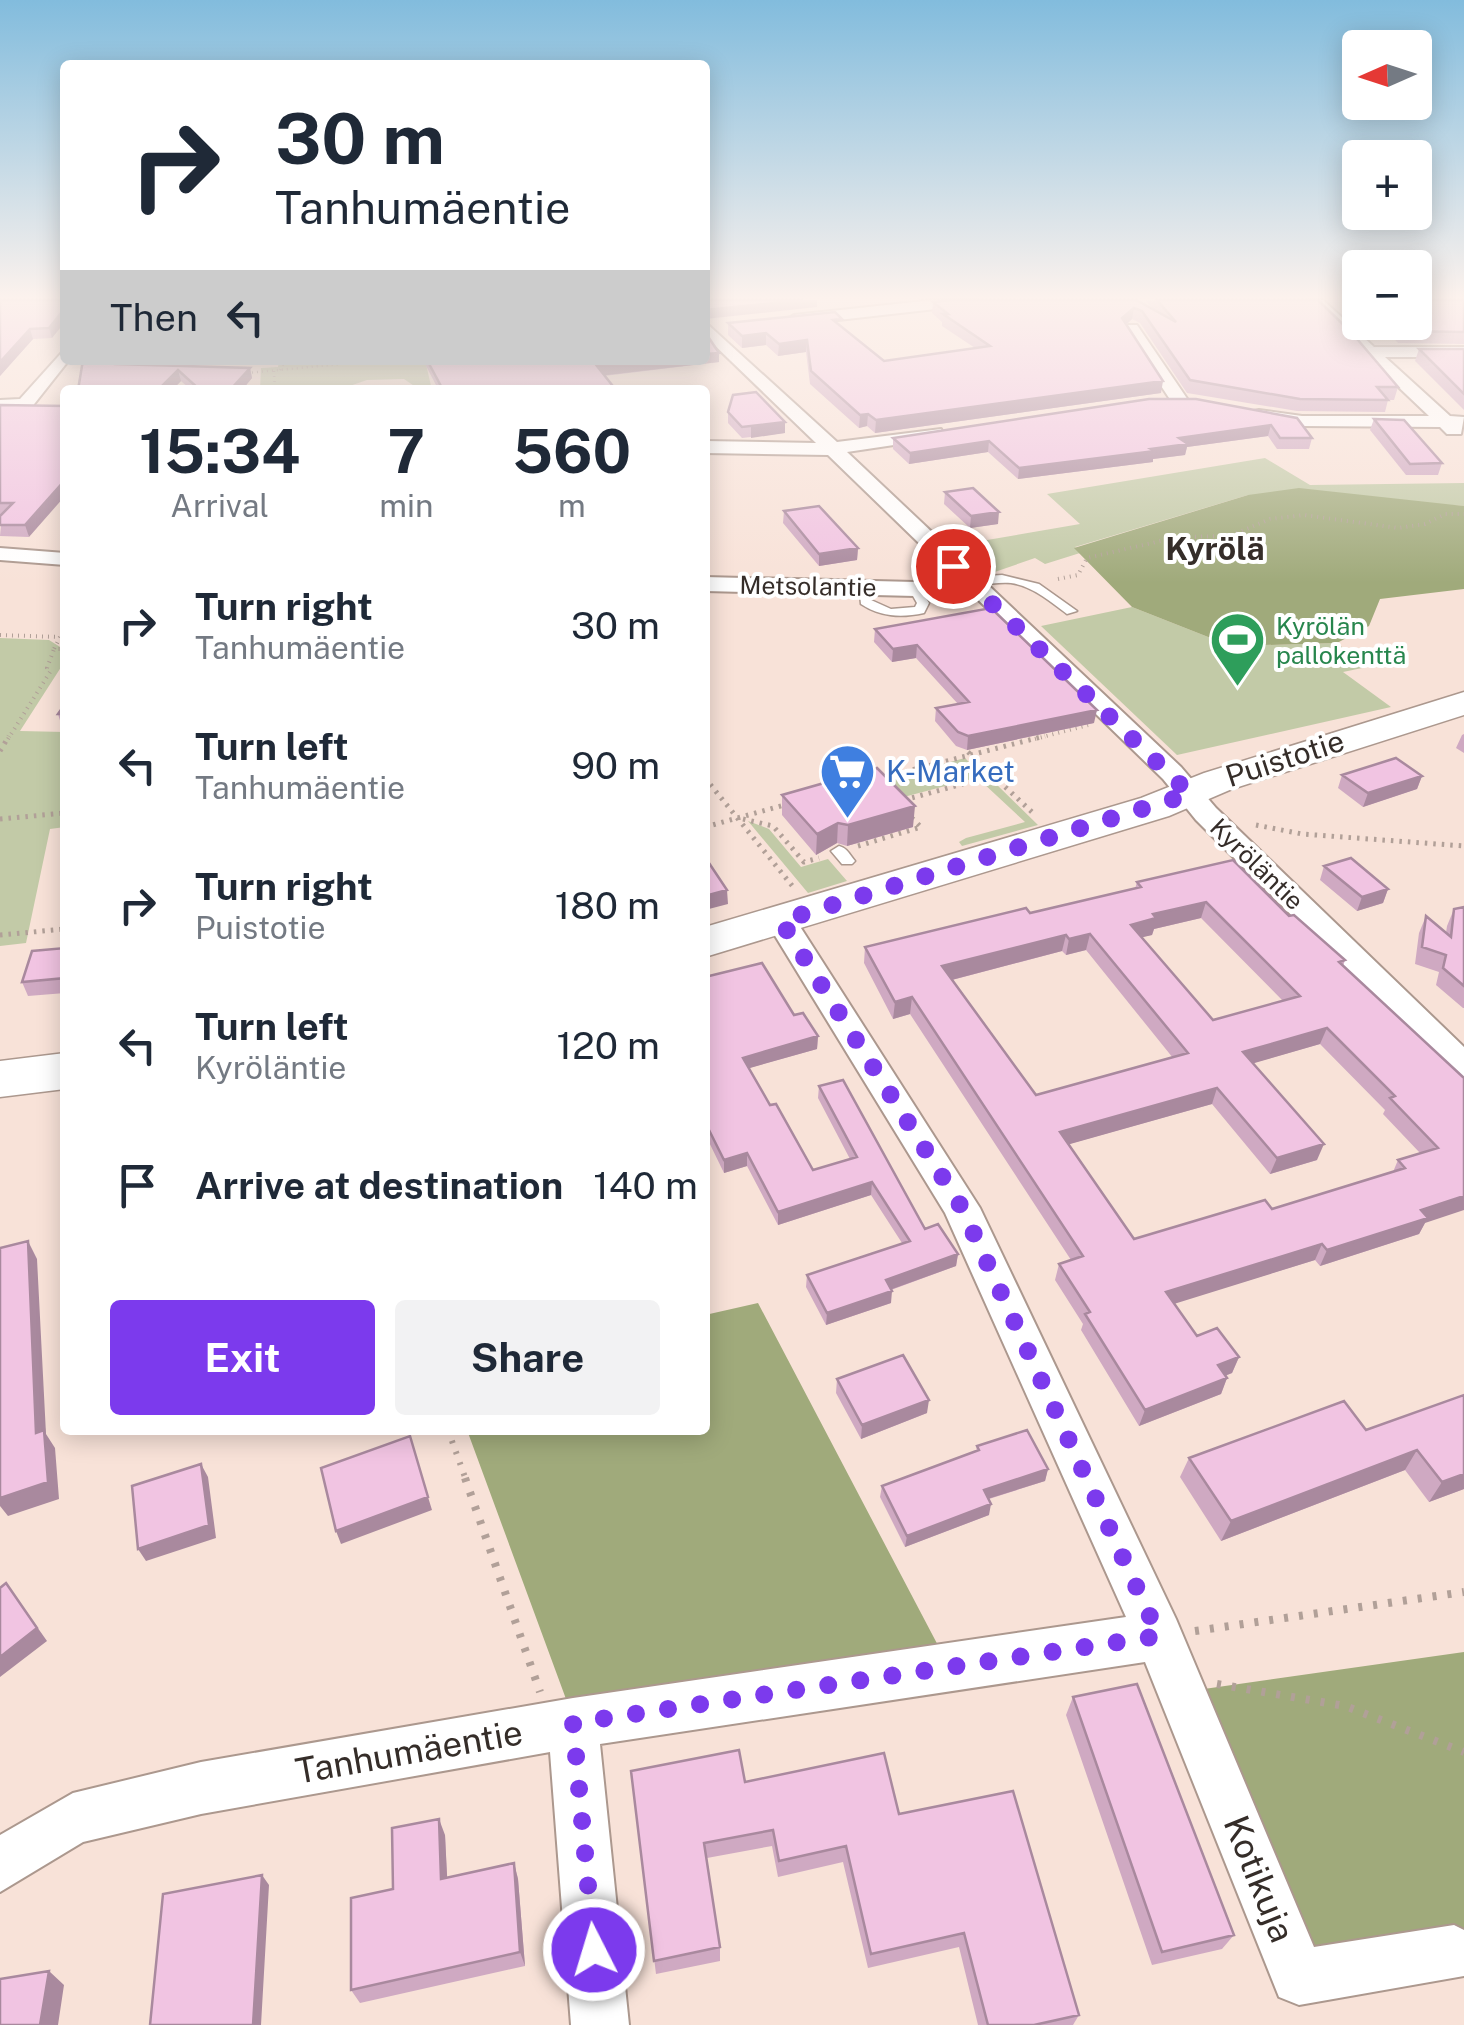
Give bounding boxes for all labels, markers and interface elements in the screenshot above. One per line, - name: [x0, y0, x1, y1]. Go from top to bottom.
- north arrow: [1342, 30, 1432, 120]
- map controls: [1342, 30, 1432, 340]
- text: 30 m: [275, 97, 445, 180]
- icon: right: [110, 100, 240, 230]
- button: +: [1342, 140, 1432, 230]
- text: Tanhumäentie: [275, 181, 571, 234]
- button: −: [1342, 250, 1432, 340]
- icon: left: [218, 290, 273, 345]
- text: Then: [110, 295, 198, 340]
- text: 15:34: [139, 416, 300, 487]
- text: 7: [388, 416, 425, 487]
- text: 560: [512, 416, 631, 487]
- text: Arrival: [170, 487, 269, 524]
- text: min: [379, 487, 434, 524]
- text: m: [558, 487, 586, 524]
- pin: [911, 524, 996, 609]
- district label: Kyrölä: [1165, 530, 1265, 567]
- icon: arrive: [926, 539, 981, 594]
- street label: Metsolantie: [739, 570, 877, 602]
- text: Turn right: [195, 584, 373, 629]
- icon: right: [110, 598, 165, 653]
- text: 30 m: [571, 603, 660, 648]
- sports icon: Kyrölän pallokenttä: [1207, 610, 1267, 689]
- place label: Kyrölän pallokenttä: [1276, 611, 1406, 670]
- text: Tanhumäentie: [195, 629, 405, 666]
- street label: Puistotie: [1221, 722, 1349, 794]
- text: Turn left: [195, 724, 349, 769]
- icon: left: [110, 738, 165, 793]
- supermarket icon: K-Market: [817, 742, 877, 821]
- text: 90 m: [571, 743, 660, 788]
- place label: K-Market: [886, 753, 1015, 789]
- text: Tanhumäentie: [195, 769, 405, 806]
- street label: Kyröläntie: [1204, 812, 1310, 916]
- text: Turn right: [195, 864, 373, 909]
- icon: right: [110, 878, 165, 933]
- text: 180 m: [555, 883, 660, 928]
- text: Puistotie: [195, 909, 326, 946]
- text: Turn left: [195, 1004, 349, 1049]
- icon: left: [110, 1018, 165, 1073]
- text: 120 m: [557, 1023, 660, 1068]
- text: Kyröläntie: [195, 1049, 346, 1086]
- icon: arrive: [110, 1158, 165, 1213]
- text: Arrive at destination: [195, 1163, 563, 1208]
- text: 140 m: [593, 1163, 698, 1208]
- button: Exit: [110, 1300, 375, 1415]
- button: Share: [395, 1300, 660, 1415]
- street label: Tanhumäentie: [292, 1711, 526, 1792]
- street label: Kotikuja: [1216, 1810, 1303, 1948]
- position arrow: [542, 1898, 646, 2002]

